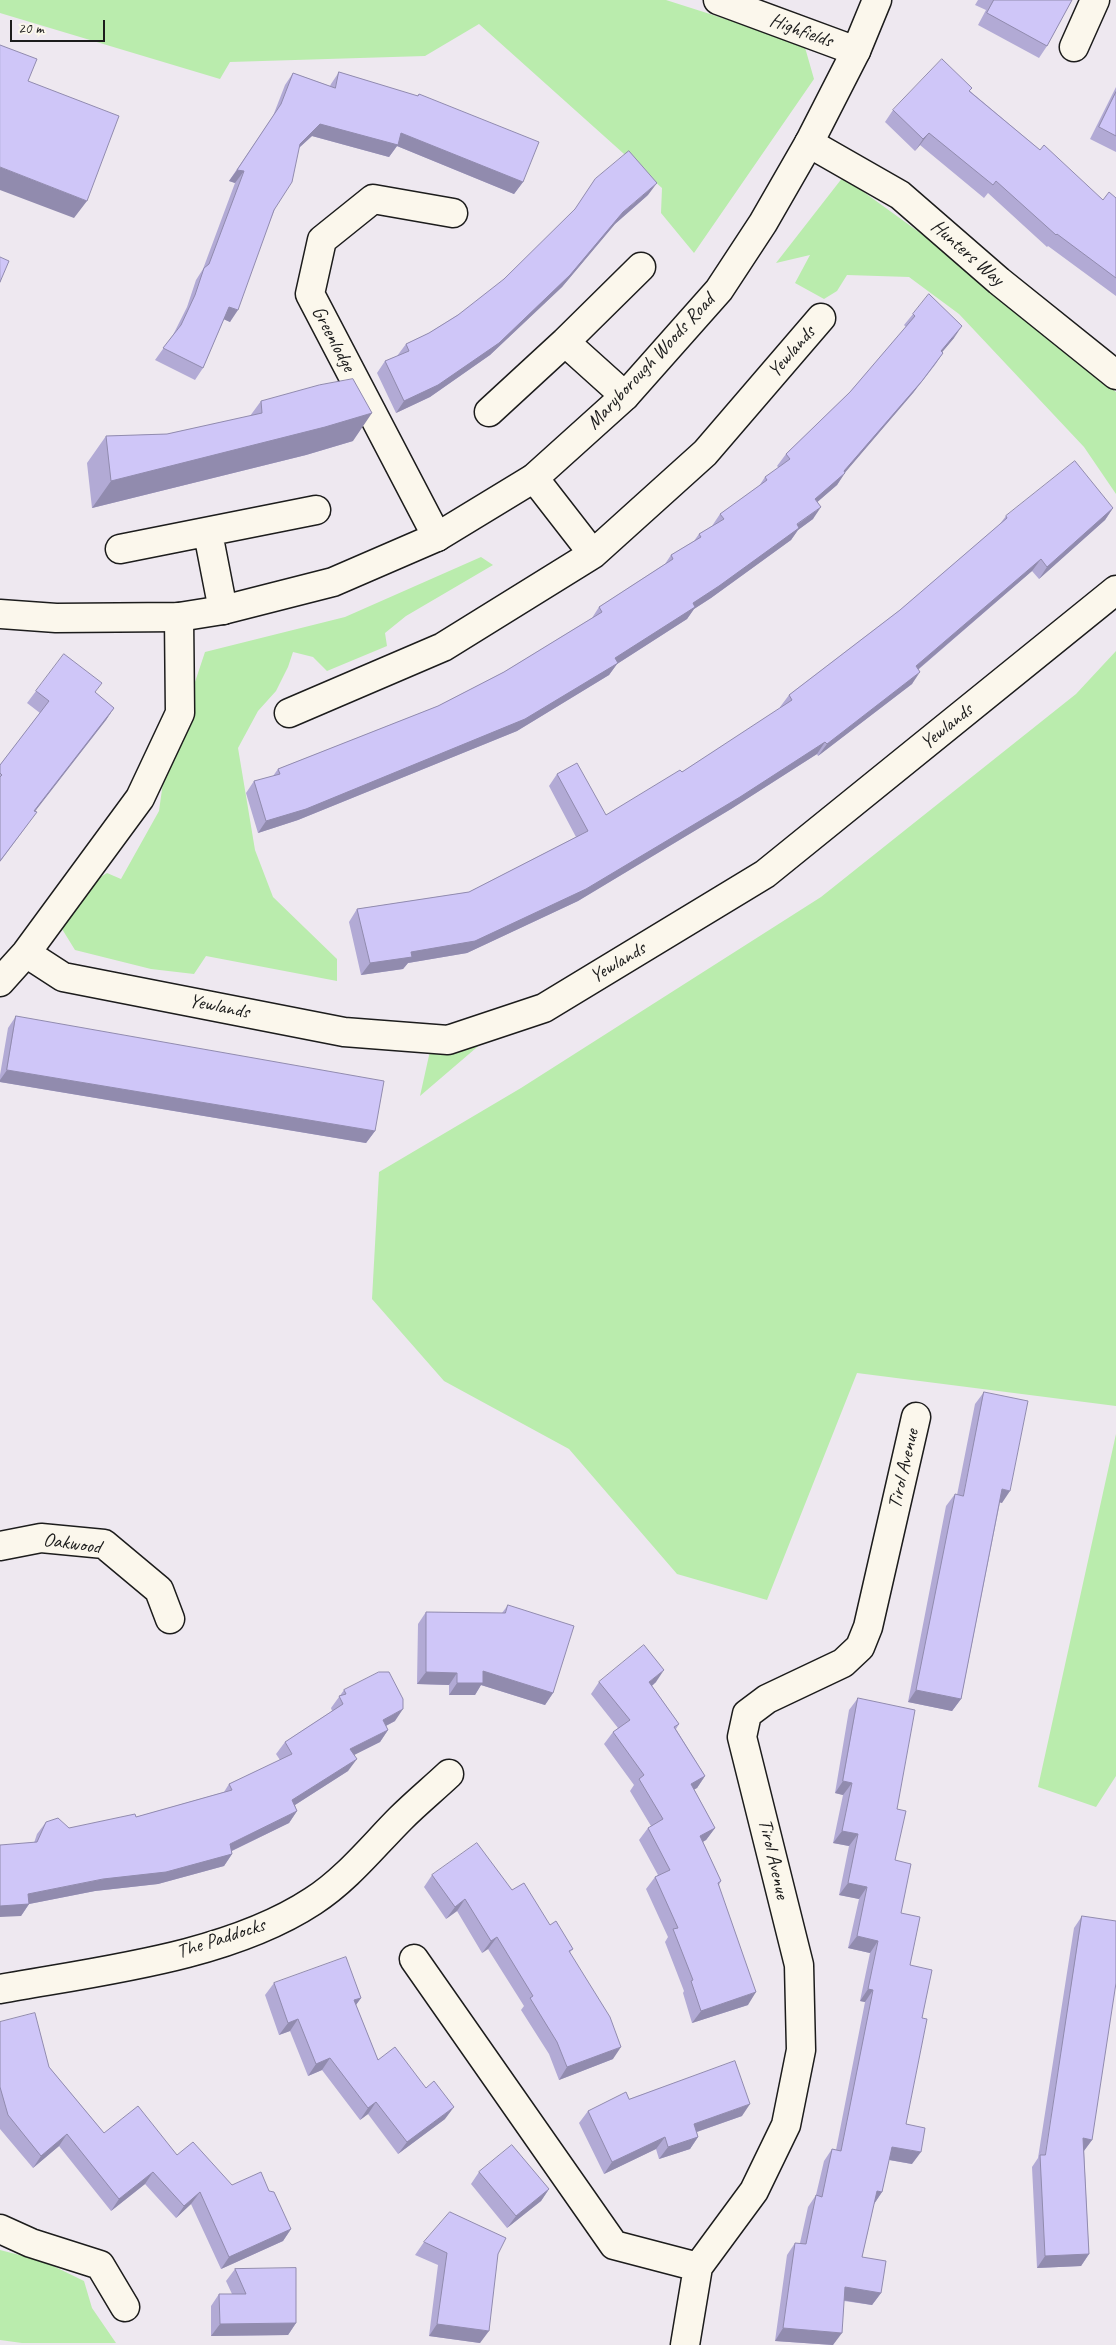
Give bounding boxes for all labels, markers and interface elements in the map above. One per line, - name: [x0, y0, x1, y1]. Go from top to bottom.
- street label: Highfields: [766, 9, 836, 53]
- scale bar: [12, 10, 108, 42]
- text: 20 m: [18, 19, 44, 38]
- street label: Hunters Way: [925, 215, 1009, 291]
- street label: Maryborough Woods Road: [582, 289, 720, 435]
- street label: Greenlodge: [306, 302, 360, 376]
- street label: Yewlands: [763, 321, 821, 383]
- street label: Yewlands: [916, 699, 978, 755]
- street label: Yewlands: [586, 937, 650, 989]
- street label: Yewlands: [187, 989, 251, 1025]
- street label: Tirol Avenue: [883, 1427, 925, 1511]
- street label: Oakwood: [41, 1528, 103, 1560]
- street label: Tirol Avenue: [752, 1817, 794, 1901]
- street label: The Paddocks: [174, 1913, 268, 1965]

